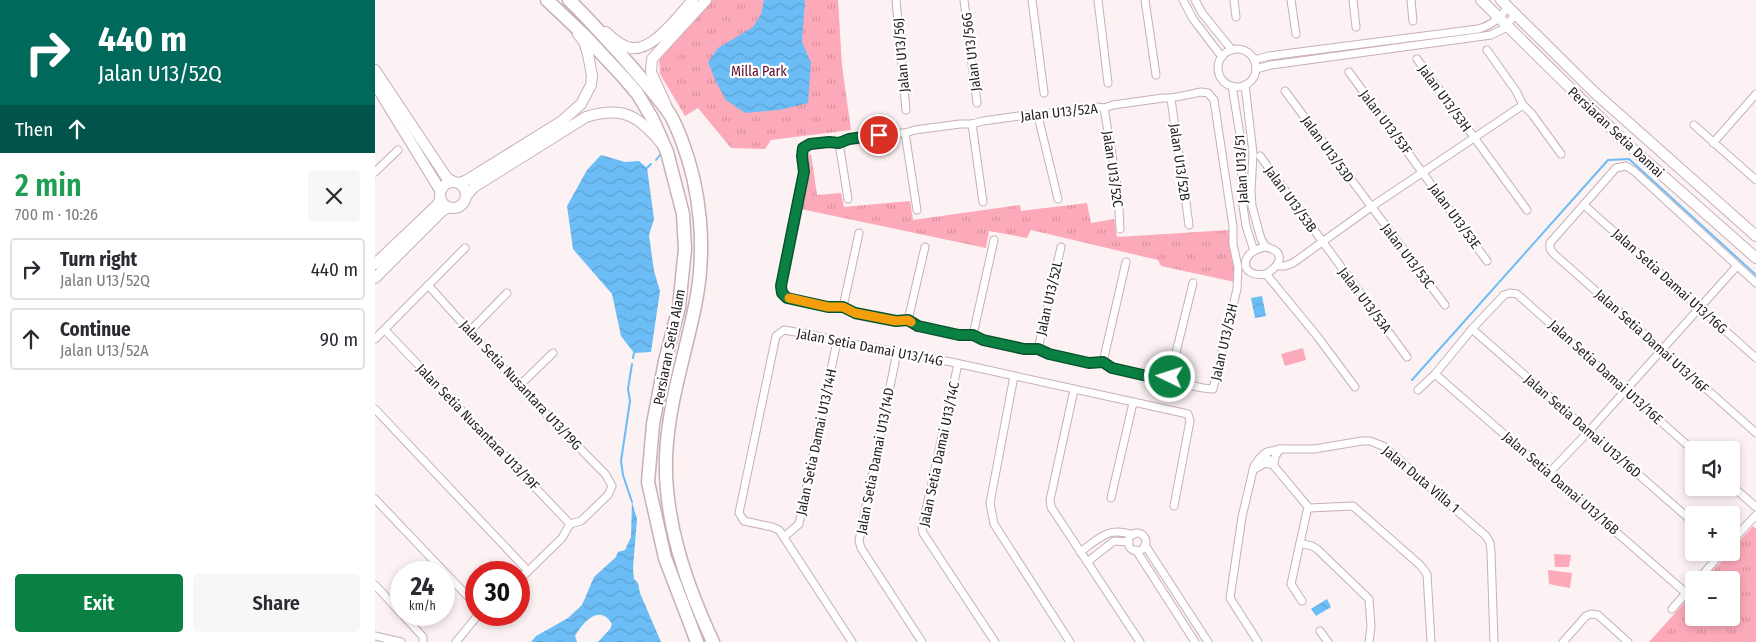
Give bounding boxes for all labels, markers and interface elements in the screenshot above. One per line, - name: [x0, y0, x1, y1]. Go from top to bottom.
- street label: Jalan U13/56G: [958, 12, 985, 92]
- street label: Jalan U13/56J: [890, 17, 913, 93]
- text: 440 m: [98, 18, 187, 60]
- icon: right: [15, 20, 80, 85]
- text: Jalan U13/52Q: [98, 60, 222, 87]
- street label: Jalan U13/53H: [1415, 61, 1475, 135]
- park label: Milla Park: [731, 63, 787, 80]
- street label: Persiaran Setia Damai: [1564, 84, 1667, 181]
- street label: Jalan U13/53F: [1356, 87, 1415, 158]
- street label: Jalan U13/52A: [1020, 100, 1099, 125]
- street label: Jalan U13/53D: [1298, 113, 1358, 186]
- pin: [858, 114, 900, 156]
- icon: ahead: [63, 115, 91, 143]
- text: Then: [15, 118, 53, 141]
- icon: arrive: [865, 121, 893, 149]
- street label: Jalan U13/52B: [1166, 122, 1193, 202]
- street label: Jalan U13/52C: [1099, 130, 1126, 208]
- street label: Jalan U13/51: [1231, 134, 1252, 204]
- street label: Jalan U13/53B: [1261, 163, 1321, 236]
- text: 2 min: [15, 168, 82, 204]
- button: close: [308, 170, 360, 222]
- street label: Jalan U13/53E: [1425, 180, 1484, 253]
- text: 700 m · 10:26: [15, 205, 98, 224]
- street label: Jalan U13/53C: [1378, 220, 1438, 292]
- street label: Jalan Setia Damai U13/16G: [1609, 225, 1731, 338]
- text: Turn right: [60, 248, 137, 271]
- icon: right: [17, 255, 45, 283]
- text: 440 m: [311, 258, 358, 281]
- street label: Jalan U13/52L: [1033, 259, 1066, 337]
- street label: Jalan U13/53A: [1334, 264, 1395, 337]
- text: Jalan U13/52Q: [60, 271, 150, 290]
- street label: Jalan Setia Damai U13/16F: [1591, 286, 1712, 397]
- street label: Persiaran Setia Alam: [650, 288, 689, 406]
- street label: Jalan U13/52H: [1207, 302, 1242, 382]
- street label: Jalan Setia Nusantara U13/19G: [456, 317, 585, 454]
- street label: Jalan Setia Damai U13/16E: [1545, 317, 1666, 428]
- text: Continue: [60, 318, 131, 341]
- icon: ahead: [17, 325, 45, 353]
- street label: Jalan Setia Damai U13/14G: [795, 325, 945, 370]
- text: 90 m: [320, 328, 358, 351]
- text: Jalan U13/52A: [60, 341, 149, 360]
- position arrow: [1143, 350, 1195, 402]
- street label: Jalan Setia Nusantara U13/19F: [413, 360, 543, 494]
- street label: Jalan Setia Damai U13/14H: [793, 367, 840, 517]
- street label: Jalan Setia Damai U13/16D: [1521, 371, 1645, 482]
- street label: Jalan Setia Damai U13/14C: [916, 380, 963, 528]
- street label: Jalan Setia Damai U13/14D: [853, 386, 898, 536]
- street label: Jalan Setia Damai U13/16B: [1499, 428, 1623, 539]
- map controls: [1685, 441, 1740, 626]
- button: sound: [1685, 441, 1740, 496]
- street label: Jalan Duta Villa 1: [1379, 442, 1463, 517]
- button: +: [1685, 506, 1740, 561]
- speed limit sign: 30: [465, 561, 530, 626]
- button: −: [1685, 571, 1740, 626]
- text: 24: [411, 572, 434, 602]
- button: Exit: [15, 574, 183, 632]
- button: Share: [193, 574, 360, 632]
- text: km/h: [409, 599, 436, 613]

